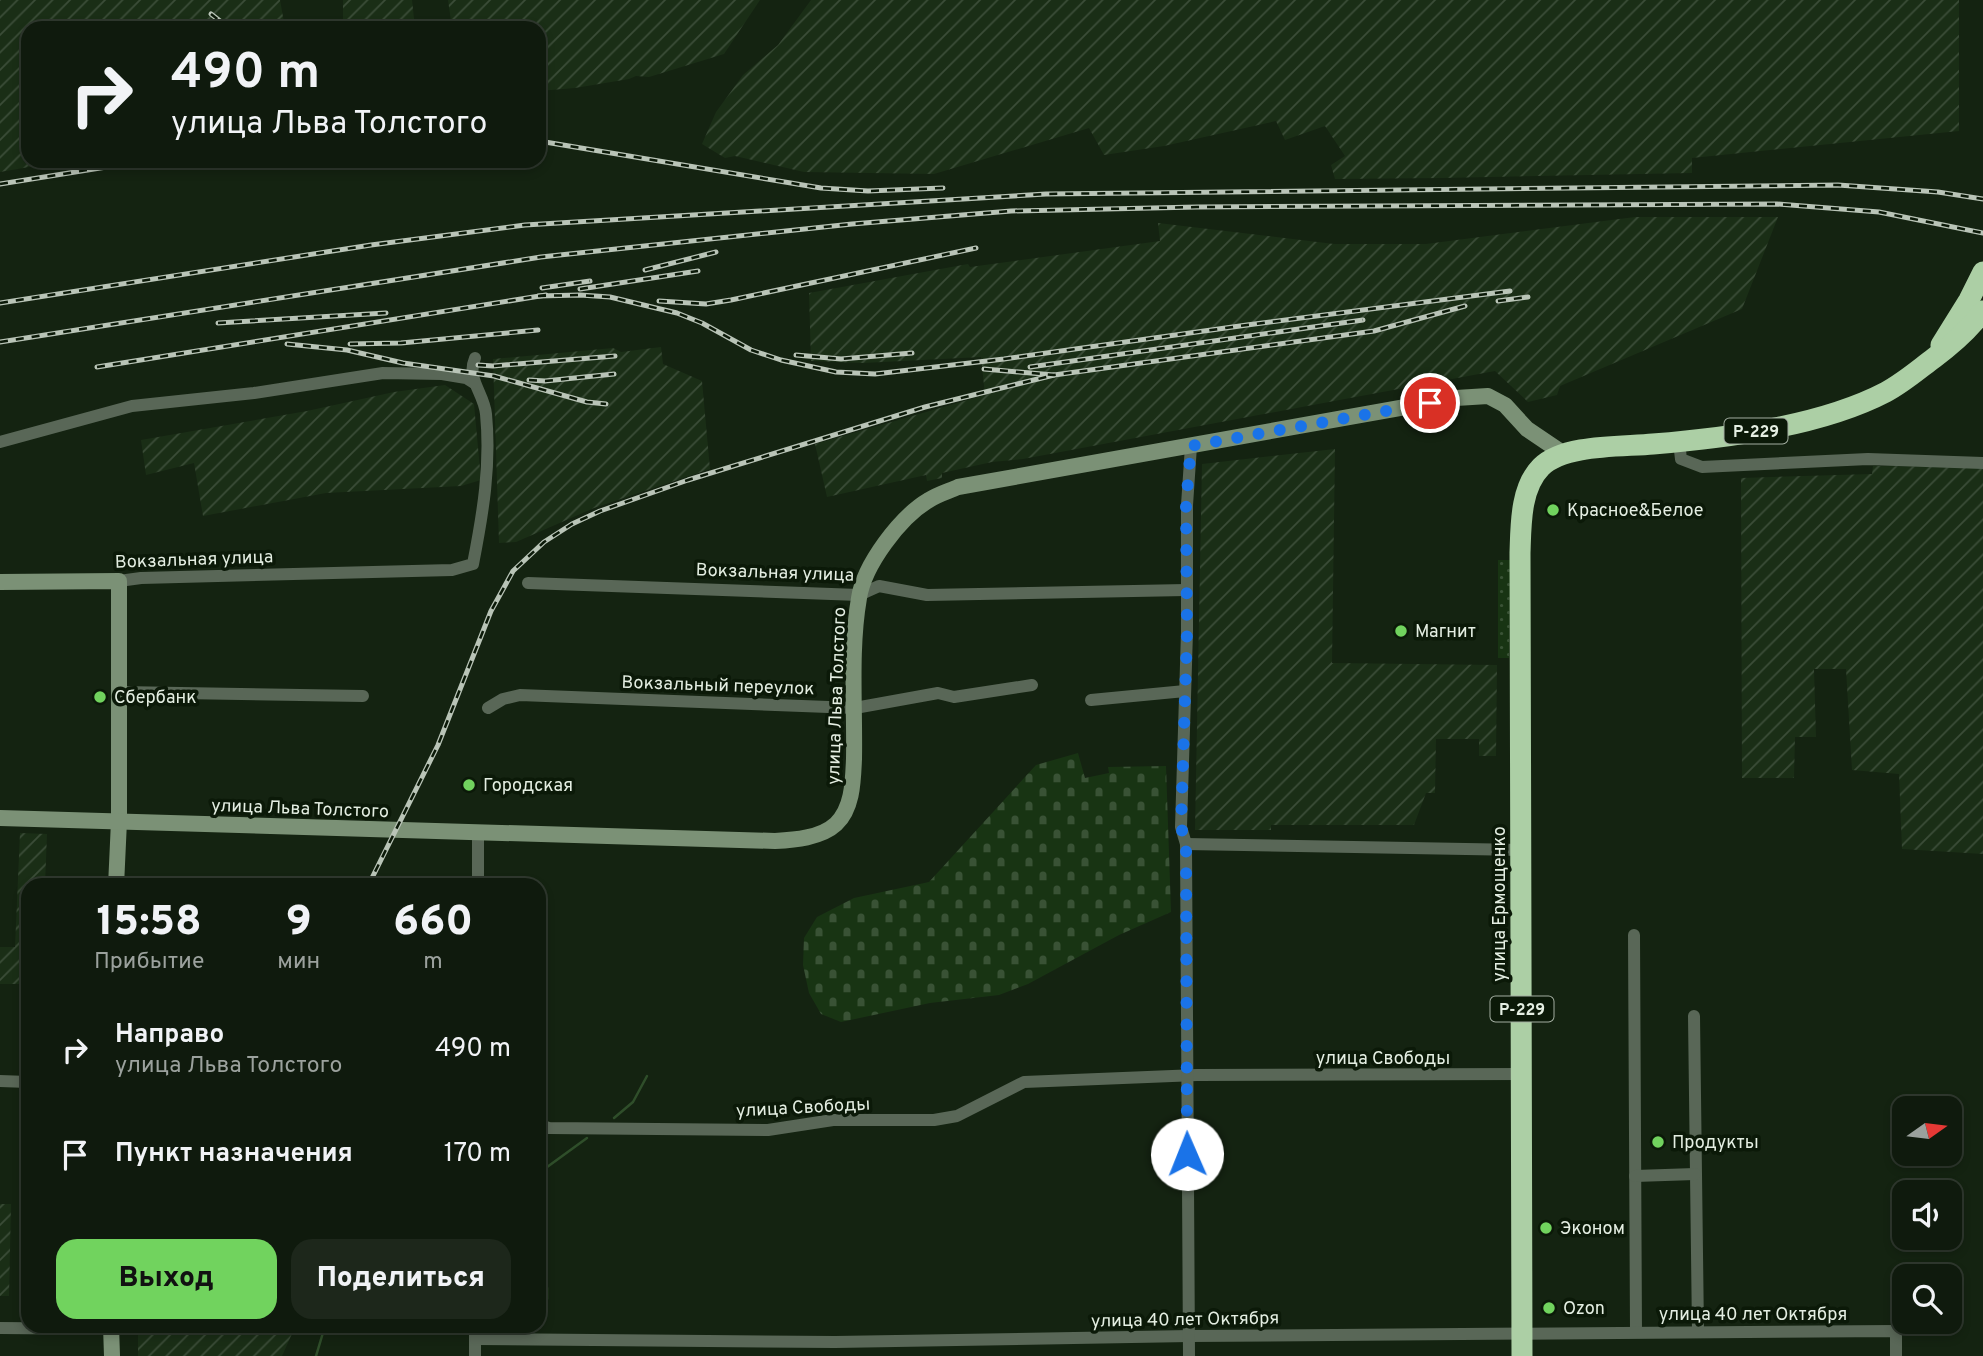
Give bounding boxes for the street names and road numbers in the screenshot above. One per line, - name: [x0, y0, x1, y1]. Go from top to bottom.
- road number: Р-229: [1724, 418, 1788, 444]
- street label: Вокзальная улица: [114, 546, 274, 575]
- street label: Вокзальная улица: [695, 559, 855, 588]
- street label: улица Льва Толстого: [823, 607, 852, 785]
- street label: Вокзальный переулок: [621, 672, 815, 701]
- street label: улица Льва Толстого: [211, 795, 389, 824]
- street label: улица Ермощенко: [1489, 826, 1512, 982]
- road number: Р-229: [1490, 996, 1554, 1021]
- street label: улица Свободы: [1316, 1048, 1450, 1071]
- street label: улица Свободы: [735, 1093, 871, 1123]
- street label: улица 40 лет Октября: [1659, 1304, 1847, 1327]
- street label: улица 40 лет Октября: [1091, 1307, 1279, 1334]

